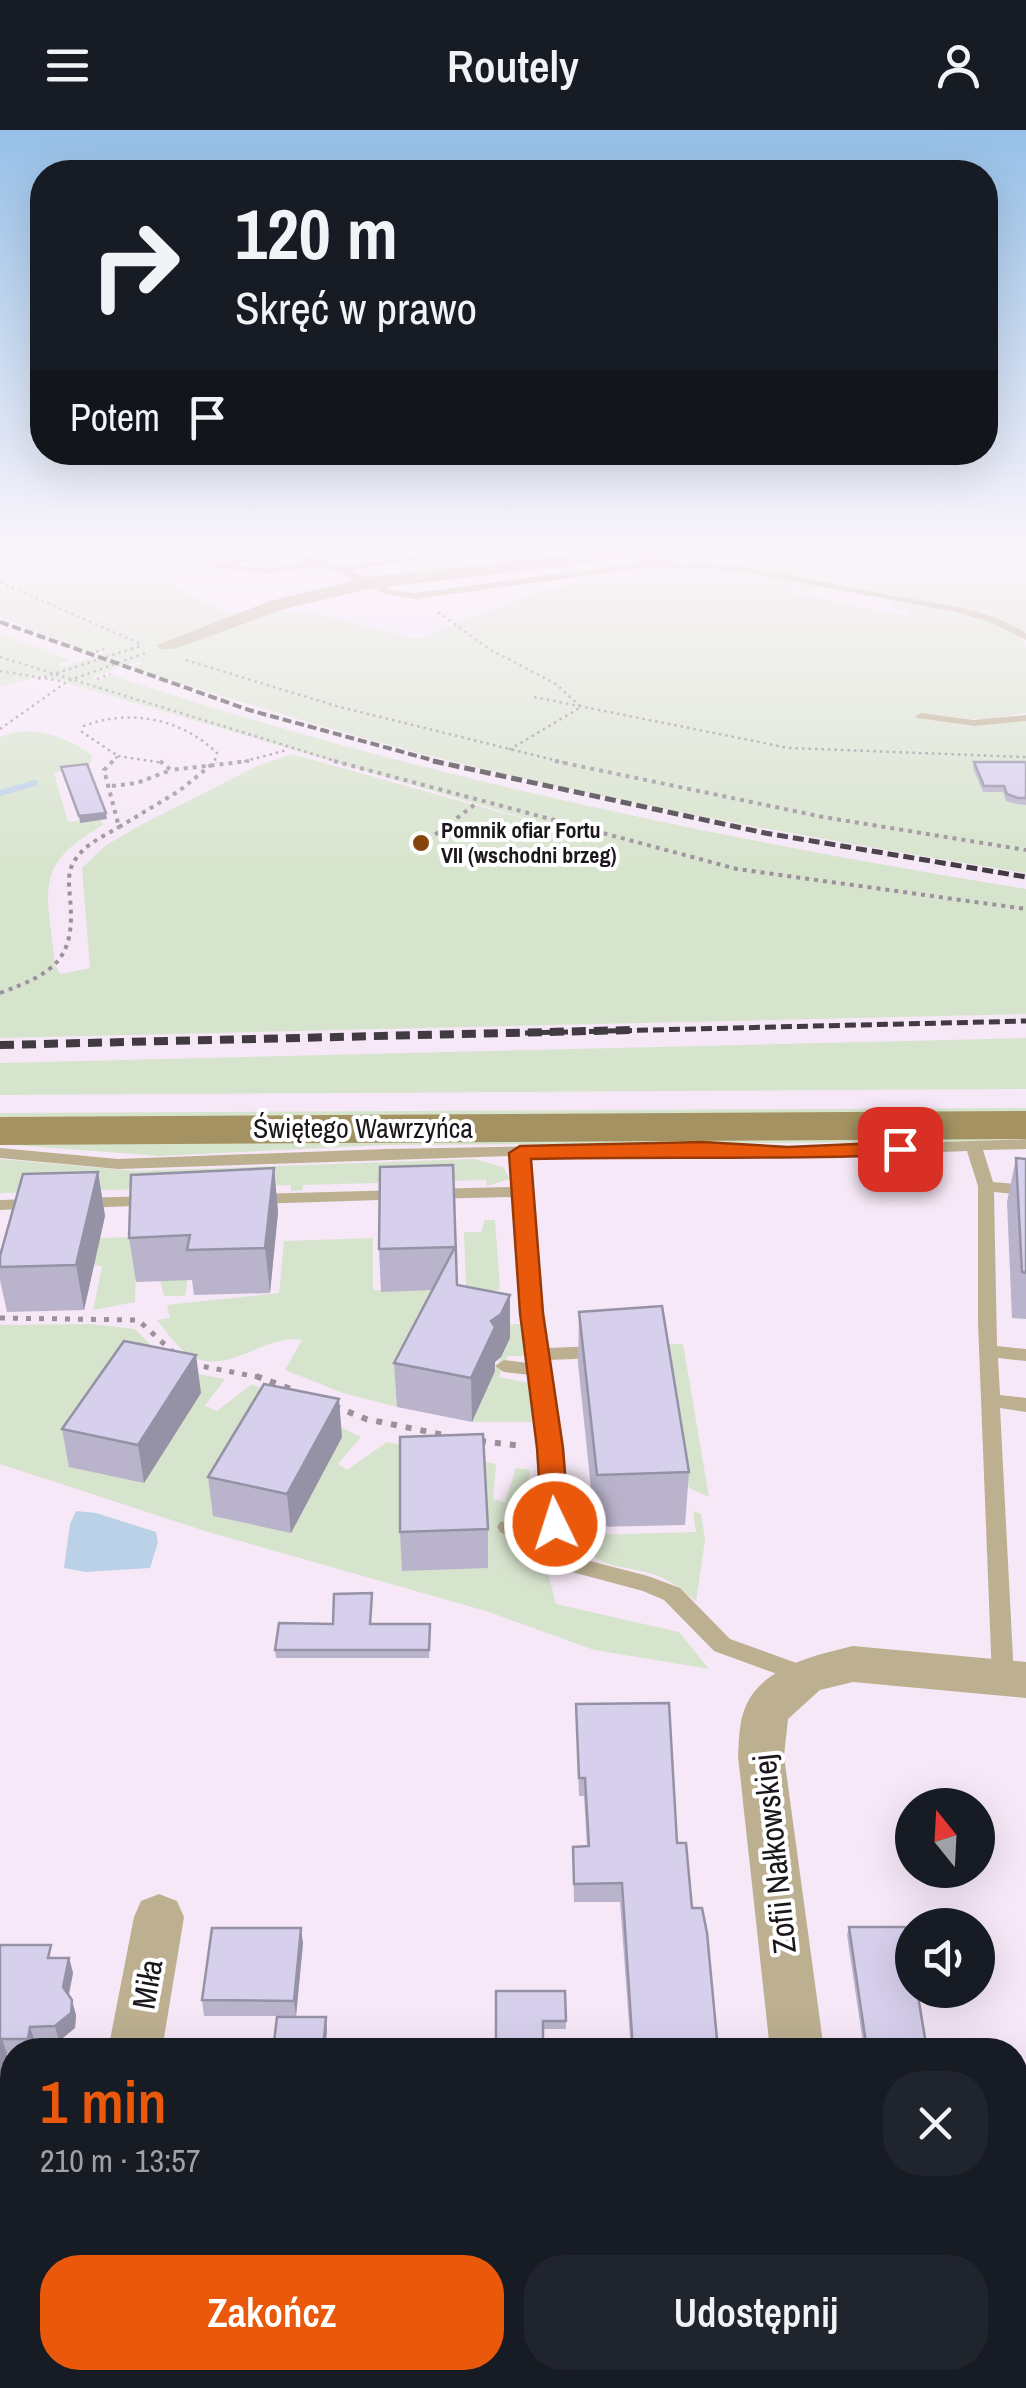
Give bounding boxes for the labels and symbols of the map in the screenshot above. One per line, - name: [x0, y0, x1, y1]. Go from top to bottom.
- place label: Pomnik ofiar Fortu VII (wschodni brzeg): [441, 815, 616, 870]
- marker: Pomnik ofiar Fortu VII (wschodni brzeg): [410, 832, 432, 854]
- pin: [858, 1107, 943, 1192]
- street label: Świętego Wawrzyńca: [253, 1109, 473, 1147]
- position arrow: [503, 1472, 607, 1576]
- street label: Zofii Nałkowskiej: [742, 1752, 806, 1956]
- north arrow: [895, 1788, 995, 1888]
- street label: Miła: [122, 1955, 173, 2012]

